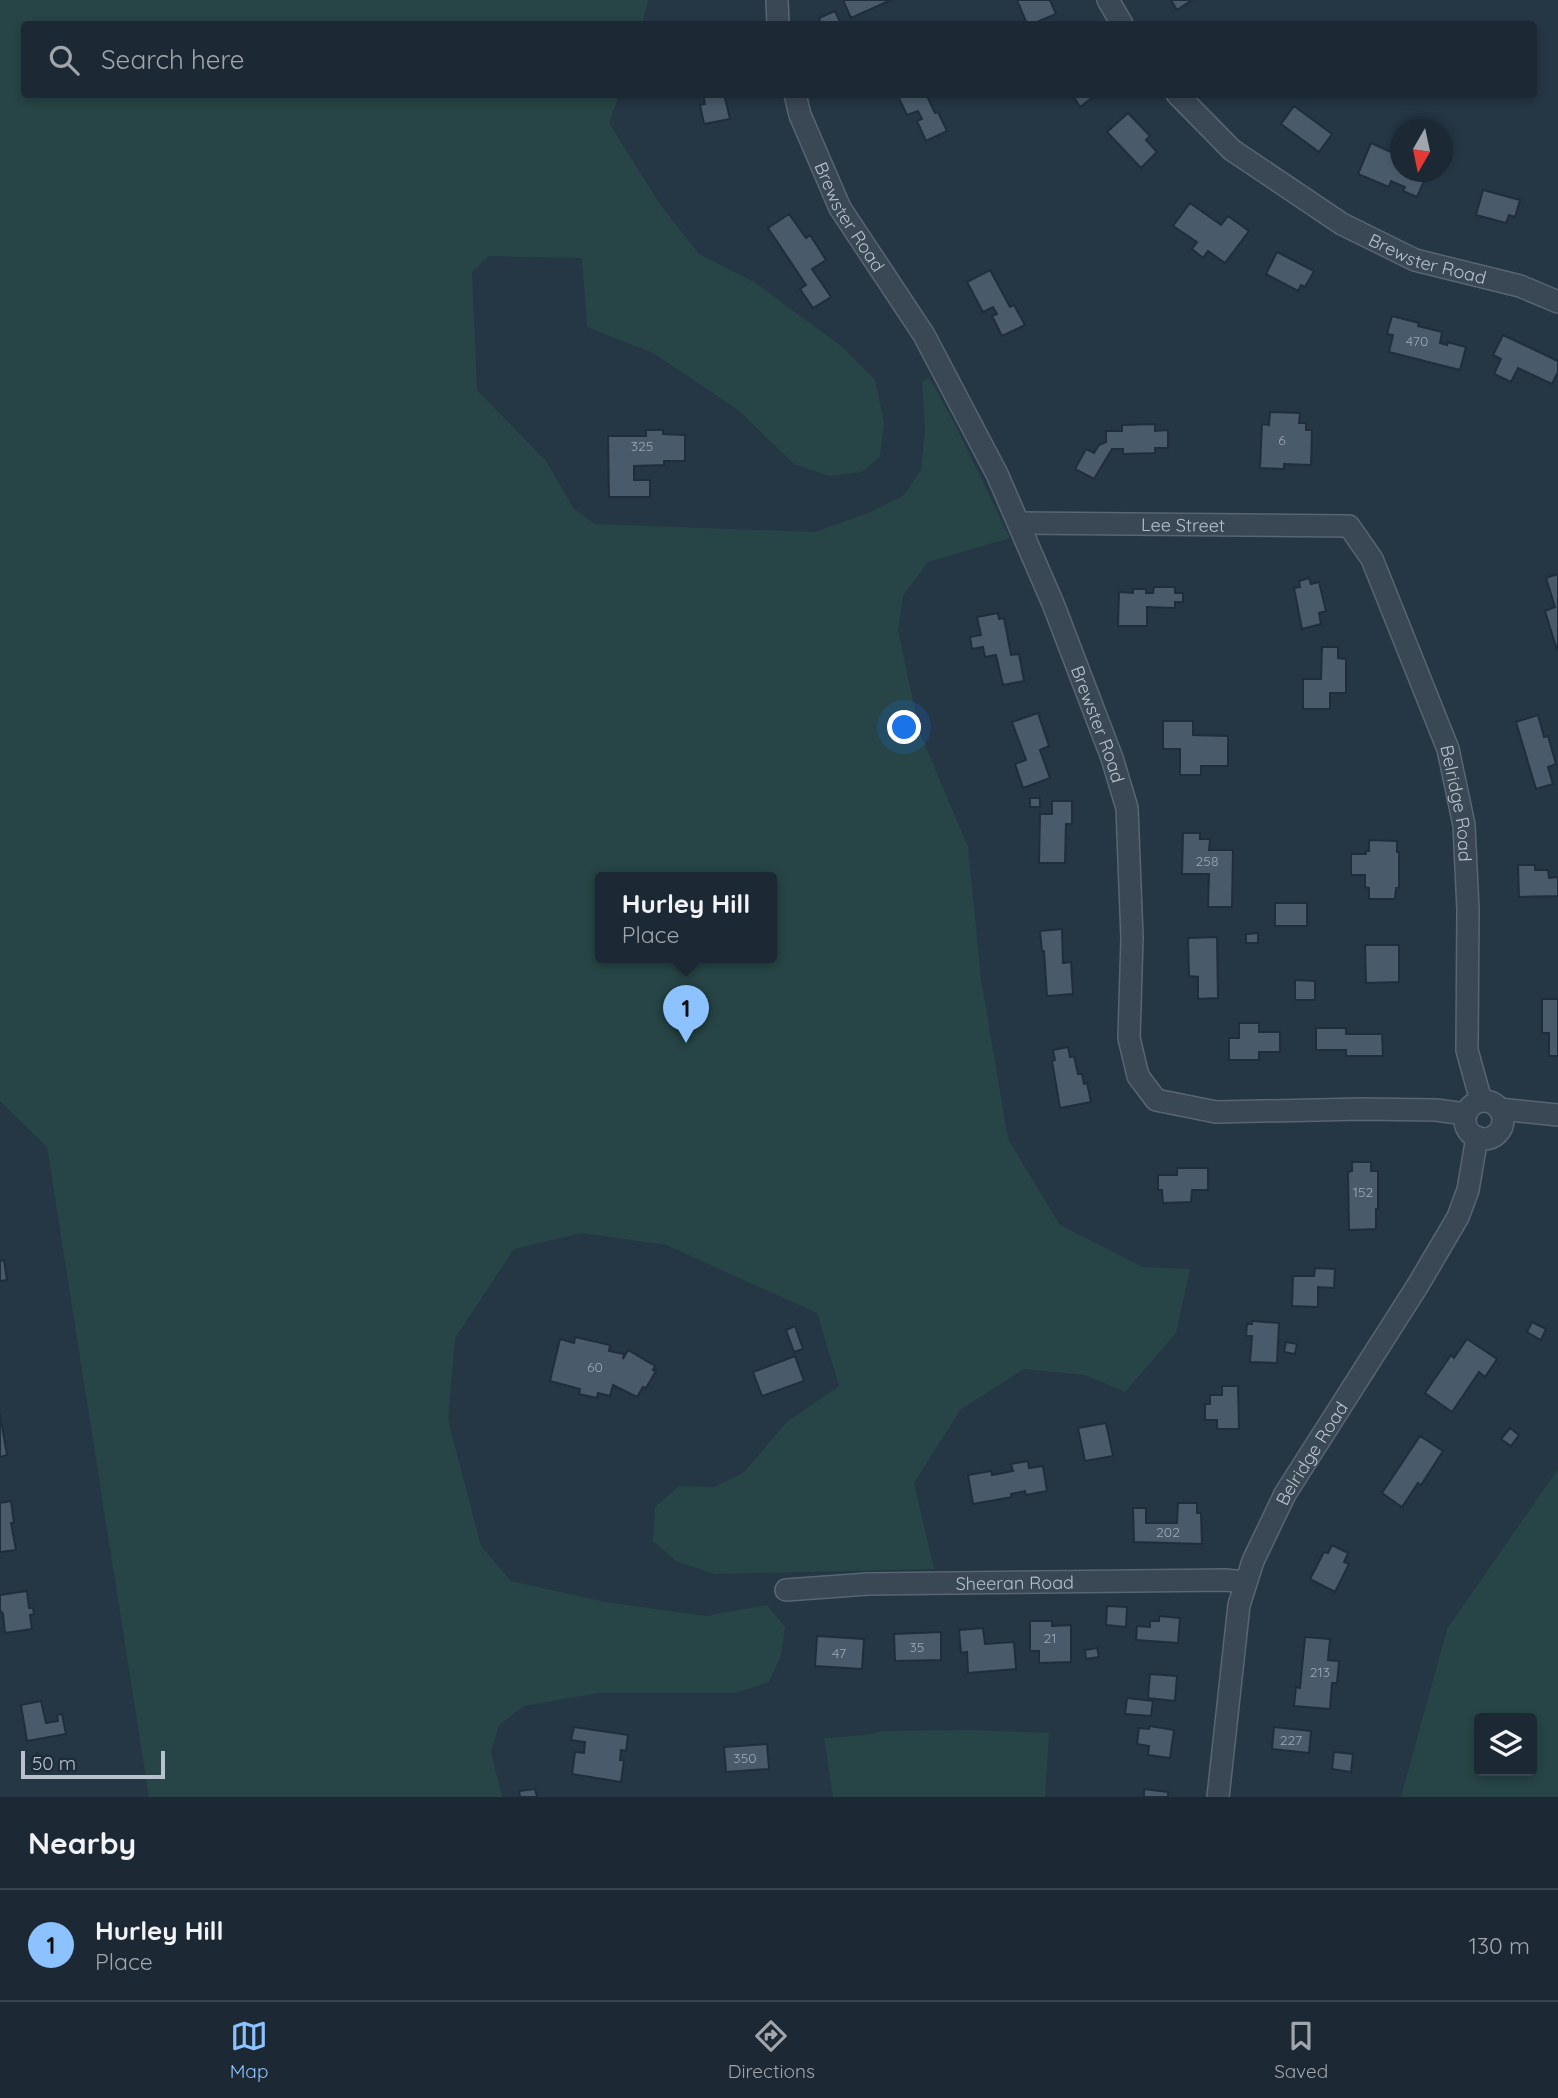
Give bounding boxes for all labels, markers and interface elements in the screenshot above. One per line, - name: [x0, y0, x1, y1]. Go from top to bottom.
- search box: [21, 21, 1537, 98]
- icon: search: [45, 41, 83, 79]
- text: Search here: [101, 43, 245, 76]
- north arrow: [1390, 119, 1453, 182]
- street label: Brewster Road: [810, 158, 890, 276]
- street label: Brewster Road: [1365, 228, 1489, 289]
- house number: 470: [1406, 332, 1428, 350]
- house number: 6: [1278, 431, 1286, 449]
- house number: 325: [631, 437, 653, 455]
- street label: Lee Street: [1141, 513, 1225, 536]
- street label: Brewster Road: [1066, 662, 1130, 785]
- your location: [887, 710, 921, 744]
- street label: Belridge Road: [1436, 743, 1477, 862]
- house number: 258: [1196, 852, 1218, 870]
- popup: [595, 872, 777, 963]
- text: Hurley Hill: [622, 887, 750, 920]
- text: Place: [622, 920, 680, 949]
- pin: 1: [663, 985, 709, 1043]
- house number: 152: [1353, 1183, 1374, 1201]
- house number: 60: [587, 1358, 603, 1376]
- street label: Belridge Road: [1270, 1397, 1352, 1509]
- house number: 202: [1156, 1523, 1180, 1541]
- street label: Sheeran Road: [955, 1570, 1074, 1595]
- house number: 21: [1044, 1629, 1056, 1647]
- house number: 35: [910, 1638, 924, 1656]
- house number: 47: [832, 1644, 846, 1662]
- house number: 213: [1310, 1663, 1330, 1681]
- map controls: [1474, 1713, 1537, 1776]
- button: layers: [1474, 1713, 1537, 1776]
- house number: 227: [1280, 1731, 1302, 1749]
- scale bar: [21, 1748, 164, 1780]
- house number: 350: [733, 1749, 757, 1767]
- text: 50 m: [32, 1751, 76, 1775]
- text: Nearby: [28, 1824, 136, 1862]
- text: Hurley Hill: [95, 1914, 224, 1947]
- text: 1: [47, 1931, 55, 1960]
- text: 130 m: [1468, 1931, 1530, 1960]
- text: Place: [95, 1947, 153, 1976]
- tab: Map: [230, 2017, 268, 2083]
- tab: Directions: [728, 2017, 815, 2083]
- tab: Saved: [1274, 2017, 1328, 2083]

